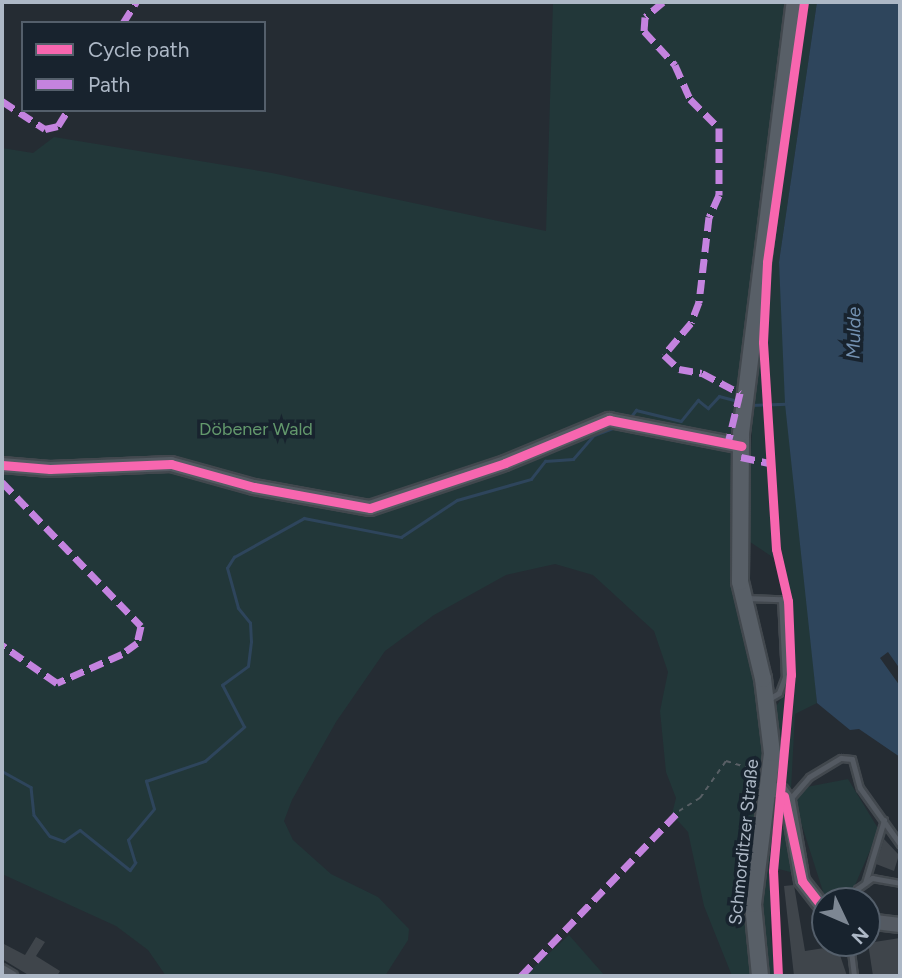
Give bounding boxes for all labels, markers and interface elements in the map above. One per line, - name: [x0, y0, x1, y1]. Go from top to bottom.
- legend: [21, 21, 266, 112]
- text: Cycle path: [88, 37, 189, 62]
- text: Path: [88, 72, 130, 97]
- water label: Mulde: [842, 307, 866, 359]
- park label: Döbener Wald: [199, 418, 313, 440]
- street label: Schmorditzer Straße: [725, 758, 763, 926]
- north arrow: [811, 887, 881, 957]
- text: N: [847, 922, 873, 949]

